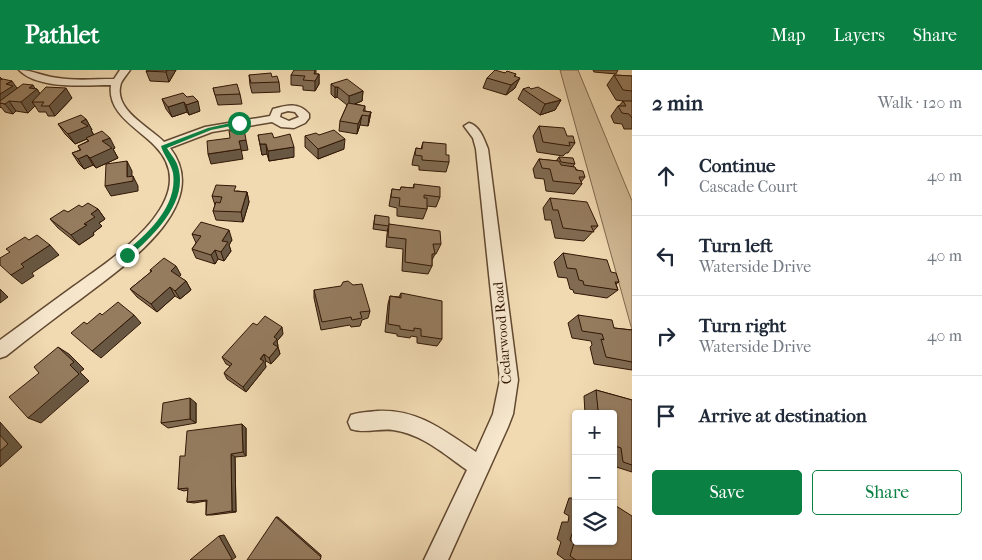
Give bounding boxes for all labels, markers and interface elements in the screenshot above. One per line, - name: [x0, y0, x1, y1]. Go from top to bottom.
- text: Pathlet: [25, 21, 99, 49]
- text: Map: [771, 25, 805, 46]
- text: Layers: [833, 25, 885, 46]
- text: Share: [913, 25, 957, 46]
- text: 2 min: [652, 91, 703, 115]
- text: Walk · 120 m: [878, 93, 962, 112]
- route start: [228, 112, 251, 135]
- text: Continue: [699, 155, 775, 177]
- icon: ahead: [652, 162, 680, 190]
- text: 40 m: [927, 166, 962, 185]
- text: Cascade Court: [699, 177, 798, 196]
- text: Turn left: [699, 235, 773, 257]
- icon: left: [652, 242, 680, 270]
- route end: [116, 244, 139, 267]
- text: 40 m: [927, 246, 962, 265]
- text: Waterside Drive: [699, 257, 811, 276]
- street label: Cedarwood Road: [490, 281, 515, 385]
- text: Turn right: [699, 315, 786, 337]
- icon: right: [652, 322, 680, 350]
- text: 40 m: [927, 326, 962, 345]
- text: Waterside Drive: [699, 337, 811, 356]
- icon: arrive: [652, 402, 680, 430]
- text: Arrive at destination: [699, 405, 867, 427]
- map controls: [572, 410, 617, 545]
- button: +: [572, 410, 617, 455]
- button: −: [572, 455, 617, 500]
- button: Save: [652, 470, 802, 515]
- button: Share: [812, 470, 962, 515]
- button: layers: [572, 500, 617, 545]

